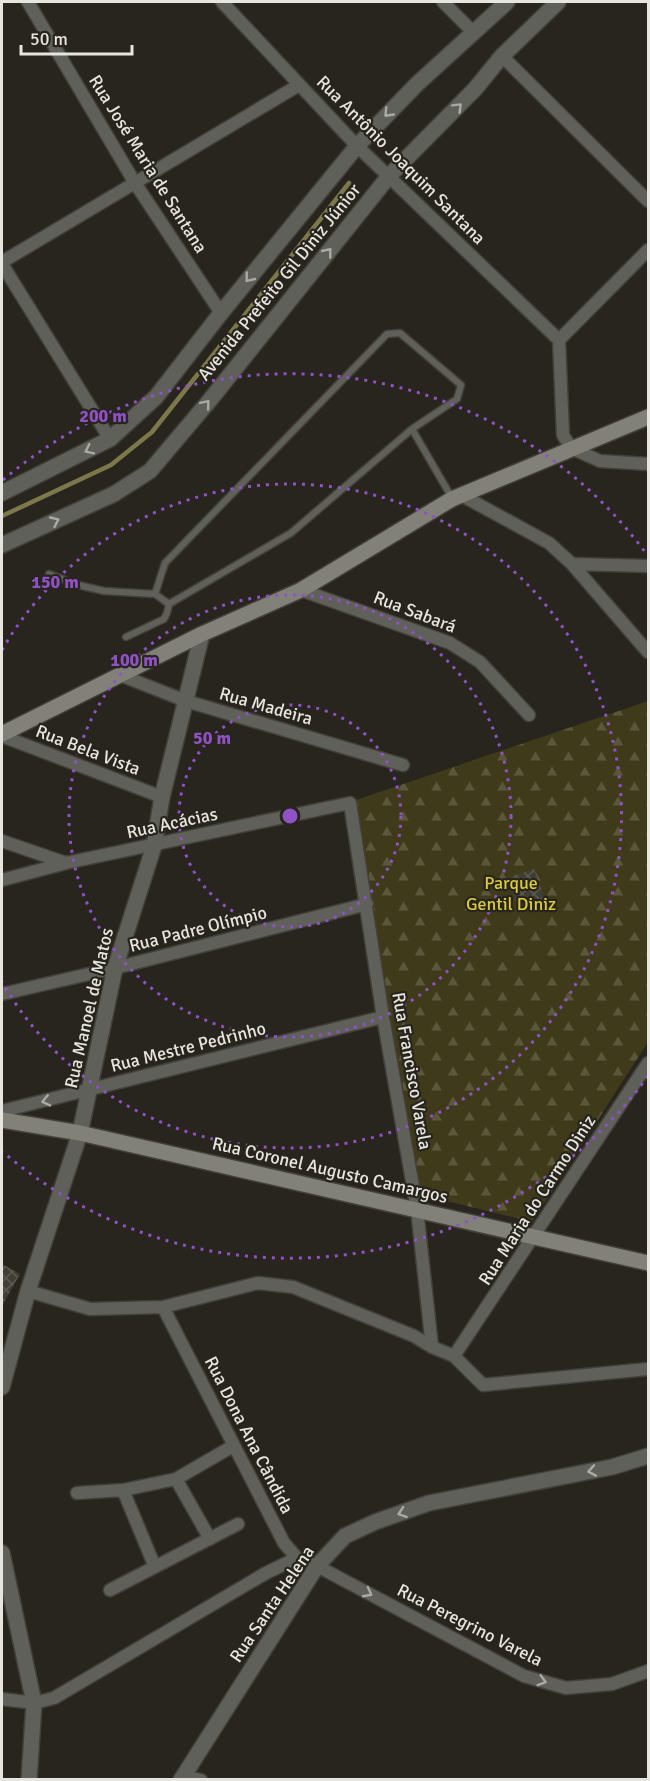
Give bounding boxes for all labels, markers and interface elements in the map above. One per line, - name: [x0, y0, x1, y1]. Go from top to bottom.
- scale bar: [21, 18, 132, 56]
- text: 50 m: [30, 28, 68, 50]
- street label: Rua José Maria de Santana: [84, 71, 212, 257]
- street label: Rua Antônio Joaquim Santana: [312, 71, 490, 249]
- one-way arrow: [451, 103, 461, 114]
- one-way arrow: [384, 107, 395, 117]
- street label: Avenida Prefeito Gil Diniz Júnior: [193, 179, 365, 385]
- one-way arrow: [321, 248, 332, 259]
- one-way arrow: [245, 272, 256, 283]
- one-way arrow: [199, 400, 210, 411]
- text: 200 m: [79, 405, 127, 427]
- one-way arrow: [84, 443, 95, 454]
- one-way arrow: [48, 516, 59, 528]
- text: 150 m: [31, 571, 79, 593]
- street label: Rua Sabará: [371, 586, 459, 638]
- text: 100 m: [110, 649, 158, 671]
- street label: Rua Madeira: [217, 682, 315, 730]
- street label: Rua Bela Vista: [33, 720, 143, 780]
- text: 50 m: [193, 727, 231, 749]
- street label: Rua Acácias: [125, 803, 220, 843]
- centre of rings: [280, 806, 300, 826]
- park label: Parque Gentil Diniz: [466, 872, 556, 915]
- street label: Rua Padre Olímpio: [127, 901, 269, 957]
- street label: Rua Manoel de Matos: [60, 926, 118, 1090]
- street label: Rua Francisco Varela: [387, 991, 437, 1151]
- street label: Rua Mestre Pedrinho: [108, 1017, 268, 1077]
- one-way arrow: [41, 1094, 51, 1107]
- street label: Rua Maria do Carmo Diniz: [474, 1111, 600, 1289]
- street label: Rua Coronel Augusto Camargos: [210, 1132, 450, 1208]
- street label: Rua Dona Ana Cândida: [200, 1353, 298, 1517]
- one-way arrow: [587, 1464, 597, 1477]
- one-way arrow: [397, 1506, 408, 1519]
- street label: Rua Santa Helena: [225, 1542, 319, 1666]
- street label: Rua Peregrino Varela: [394, 1579, 546, 1671]
- one-way arrow: [362, 1586, 373, 1597]
- one-way arrow: [536, 1674, 547, 1686]

